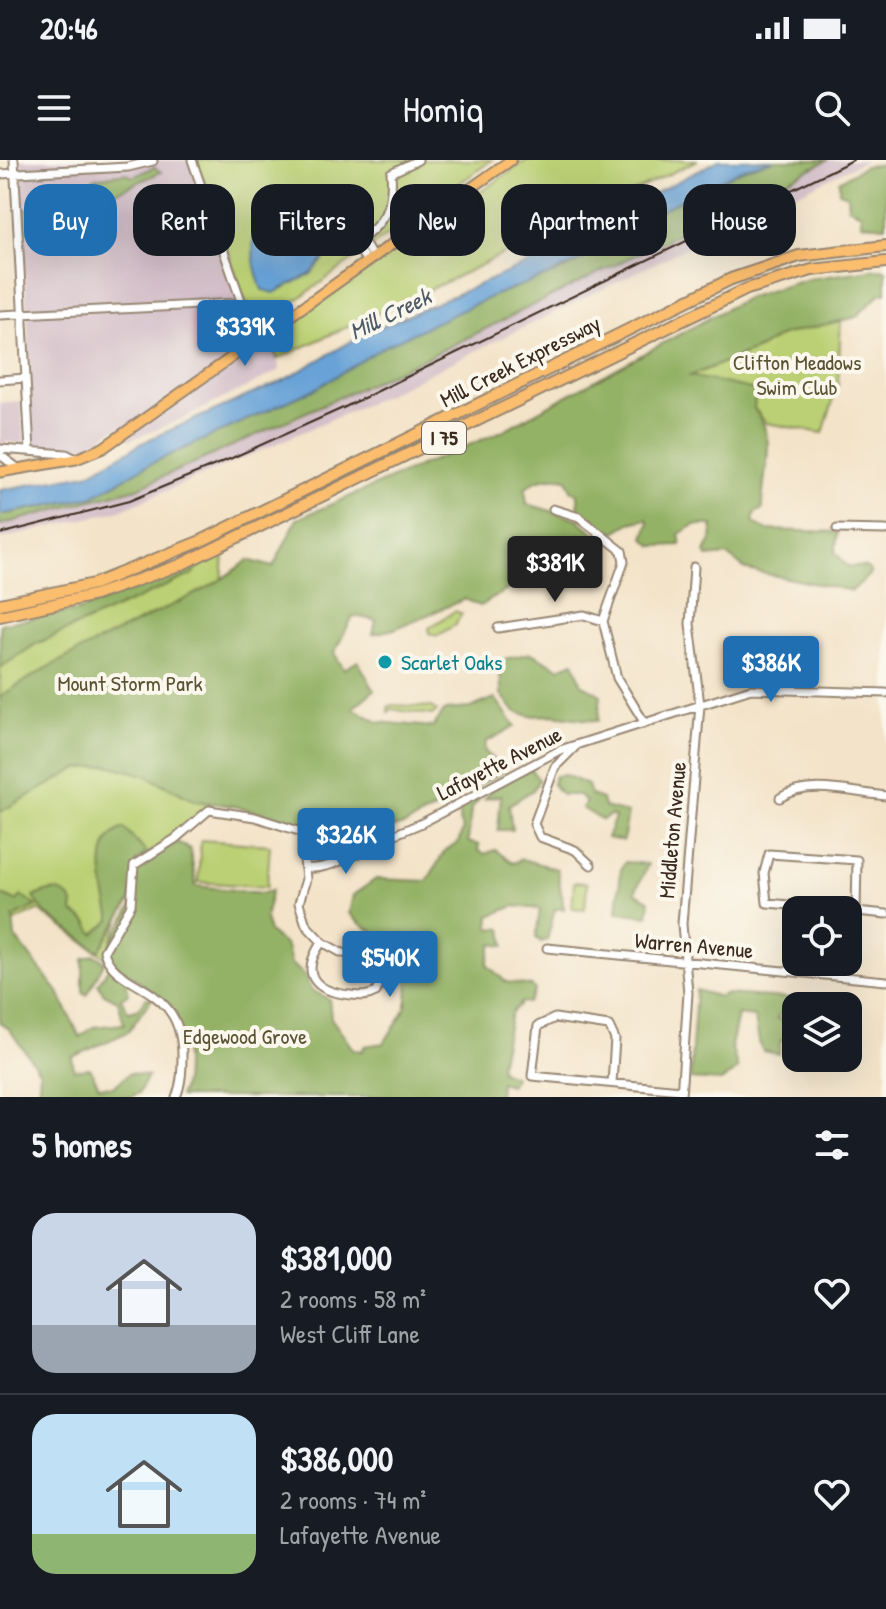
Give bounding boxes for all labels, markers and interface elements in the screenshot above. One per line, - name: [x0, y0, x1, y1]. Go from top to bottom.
- text: 20:46: [40, 8, 98, 48]
- text: Homiq: [403, 84, 483, 133]
- icon: menu: [32, 86, 76, 130]
- icon: search: [810, 86, 854, 130]
- chip: Buy: [24, 184, 117, 256]
- chip: Rent: [133, 184, 235, 256]
- chip: Filters: [251, 184, 374, 256]
- chip: New: [390, 184, 485, 256]
- chip: Apartment: [501, 184, 667, 256]
- chip: House: [683, 184, 796, 256]
- water label: Mill Creek: [343, 279, 437, 347]
- pin: $339K: [189, 300, 301, 368]
- text: $339K: [215, 308, 275, 343]
- street label: Mill Creek Expressway: [435, 308, 605, 414]
- park label: Clifton Meadows Swim Club: [733, 347, 861, 402]
- road number: I 75: [422, 422, 466, 454]
- pin: $381K: [499, 536, 611, 604]
- text: $381K: [525, 544, 585, 579]
- pin: $386K: [715, 636, 827, 704]
- text: $386K: [741, 644, 801, 679]
- place label: Scarlet Oaks: [401, 647, 502, 677]
- marker: Scarlet Oaks: [376, 653, 394, 671]
- park label: Mount Storm Park: [57, 668, 203, 698]
- street label: Lafayette Avenue: [432, 719, 567, 807]
- street label: Middleton Avenue: [651, 760, 693, 900]
- pin: $326K: [290, 808, 402, 876]
- text: $326K: [316, 816, 376, 851]
- map controls: [782, 896, 862, 1072]
- button: locate: [782, 896, 862, 976]
- street label: Warren Avenue: [634, 925, 755, 965]
- pin: $540K: [334, 931, 446, 999]
- text: $540K: [360, 939, 420, 974]
- button: layers: [782, 992, 862, 1072]
- park label: Edgewood Grove: [183, 1021, 307, 1051]
- text: 5 homes: [32, 1122, 132, 1168]
- icon: filters: [810, 1123, 854, 1167]
- text: $381,000: [280, 1235, 392, 1281]
- icon: home: [96, 1245, 192, 1341]
- icon: heart: [810, 1271, 854, 1315]
- text: 2 rooms · 58 m²: [280, 1281, 426, 1316]
- text: West Cliff Lane: [280, 1316, 420, 1351]
- text: $386,000: [280, 1436, 393, 1482]
- icon: home: [96, 1446, 192, 1542]
- icon: heart: [810, 1472, 854, 1516]
- text: 2 rooms · 74 m²: [280, 1482, 426, 1517]
- text: Lafayette Avenue: [280, 1517, 441, 1552]

